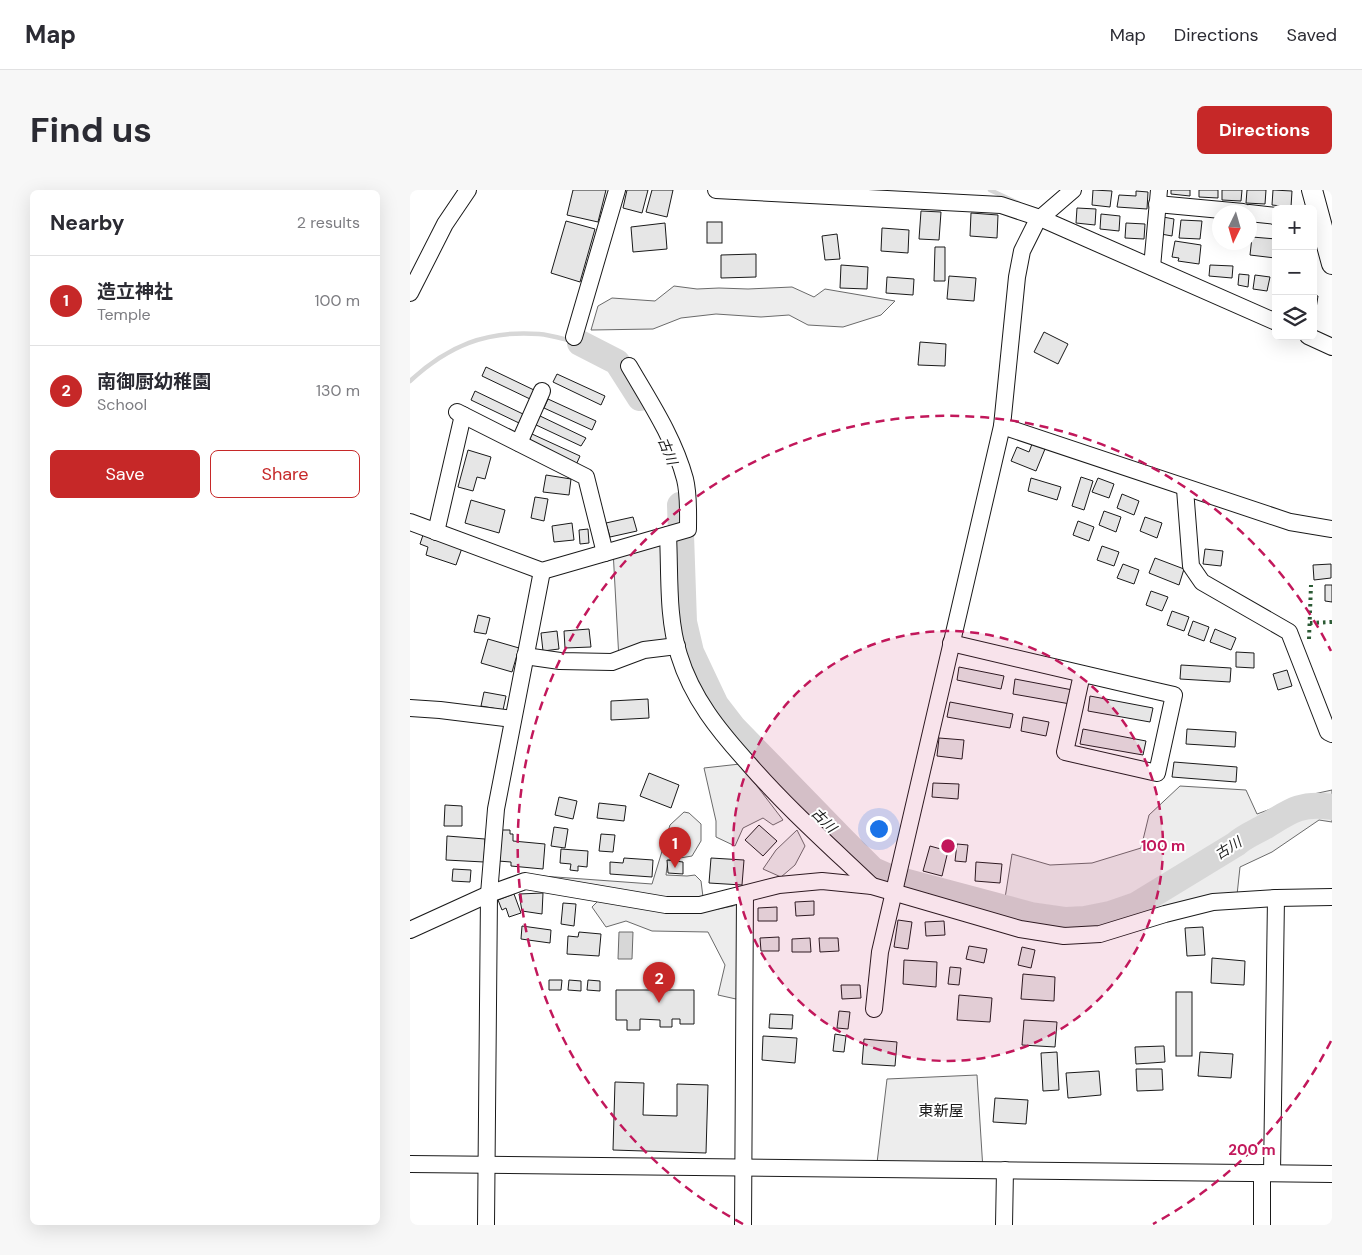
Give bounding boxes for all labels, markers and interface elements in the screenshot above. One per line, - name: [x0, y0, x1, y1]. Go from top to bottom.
- text: Map: [25, 19, 76, 50]
- text: Map: [1110, 23, 1146, 47]
- text: Directions: [1174, 23, 1259, 47]
- text: Saved: [1287, 23, 1337, 47]
- button: Directions: [1197, 106, 1332, 154]
- text: Find us: [30, 107, 152, 153]
- north arrow: [1212, 205, 1257, 250]
- map controls: [1272, 205, 1317, 340]
- button: +: [1272, 205, 1317, 250]
- text: Nearby: [50, 209, 124, 237]
- text: 2 results: [297, 212, 360, 233]
- button: −: [1272, 250, 1317, 295]
- text: 造立神社: [97, 279, 173, 304]
- text: 1: [63, 290, 69, 311]
- text: 100 m: [315, 290, 360, 311]
- button: layers: [1272, 295, 1317, 340]
- text: Temple: [97, 304, 151, 325]
- text: 南御厨幼稚園: [97, 369, 211, 394]
- text: 2: [61, 380, 71, 401]
- text: 130 m: [316, 380, 360, 401]
- text: School: [97, 394, 147, 415]
- water label: 古川: [654, 435, 682, 469]
- button: Save: [50, 450, 200, 498]
- button: Share: [210, 450, 360, 498]
- water label: 古川: [808, 804, 842, 838]
- your location: [866, 816, 892, 842]
- pin: 1: [659, 827, 691, 868]
- water label: 古川: [1211, 832, 1246, 863]
- text: 100 m: [1141, 836, 1185, 856]
- centre of rings: [939, 837, 957, 855]
- pin: 2: [643, 962, 675, 1003]
- district label: 東新屋: [918, 1101, 964, 1121]
- text: 200 m: [1228, 1140, 1276, 1160]

